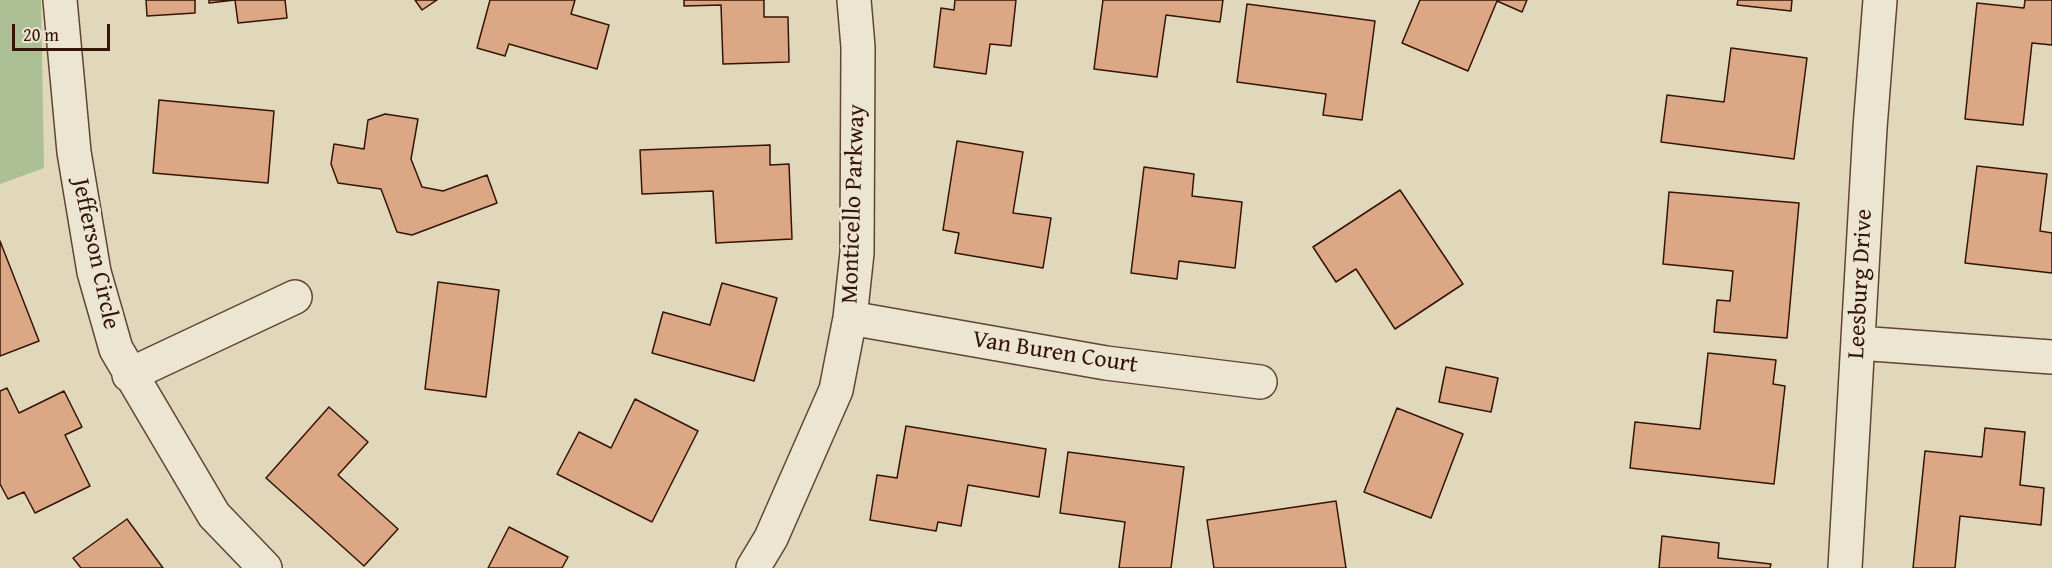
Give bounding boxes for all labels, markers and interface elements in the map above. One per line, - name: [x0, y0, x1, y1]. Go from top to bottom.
- scale bar: [15, 12, 112, 50]
- text: 20 m: [23, 21, 59, 48]
- street label: Monticello Parkway: [836, 104, 872, 304]
- street label: Jefferson Circle: [65, 176, 125, 332]
- street label: Leesburg Drive: [1843, 208, 1879, 360]
- street label: Van Buren Court: [970, 326, 1140, 380]

